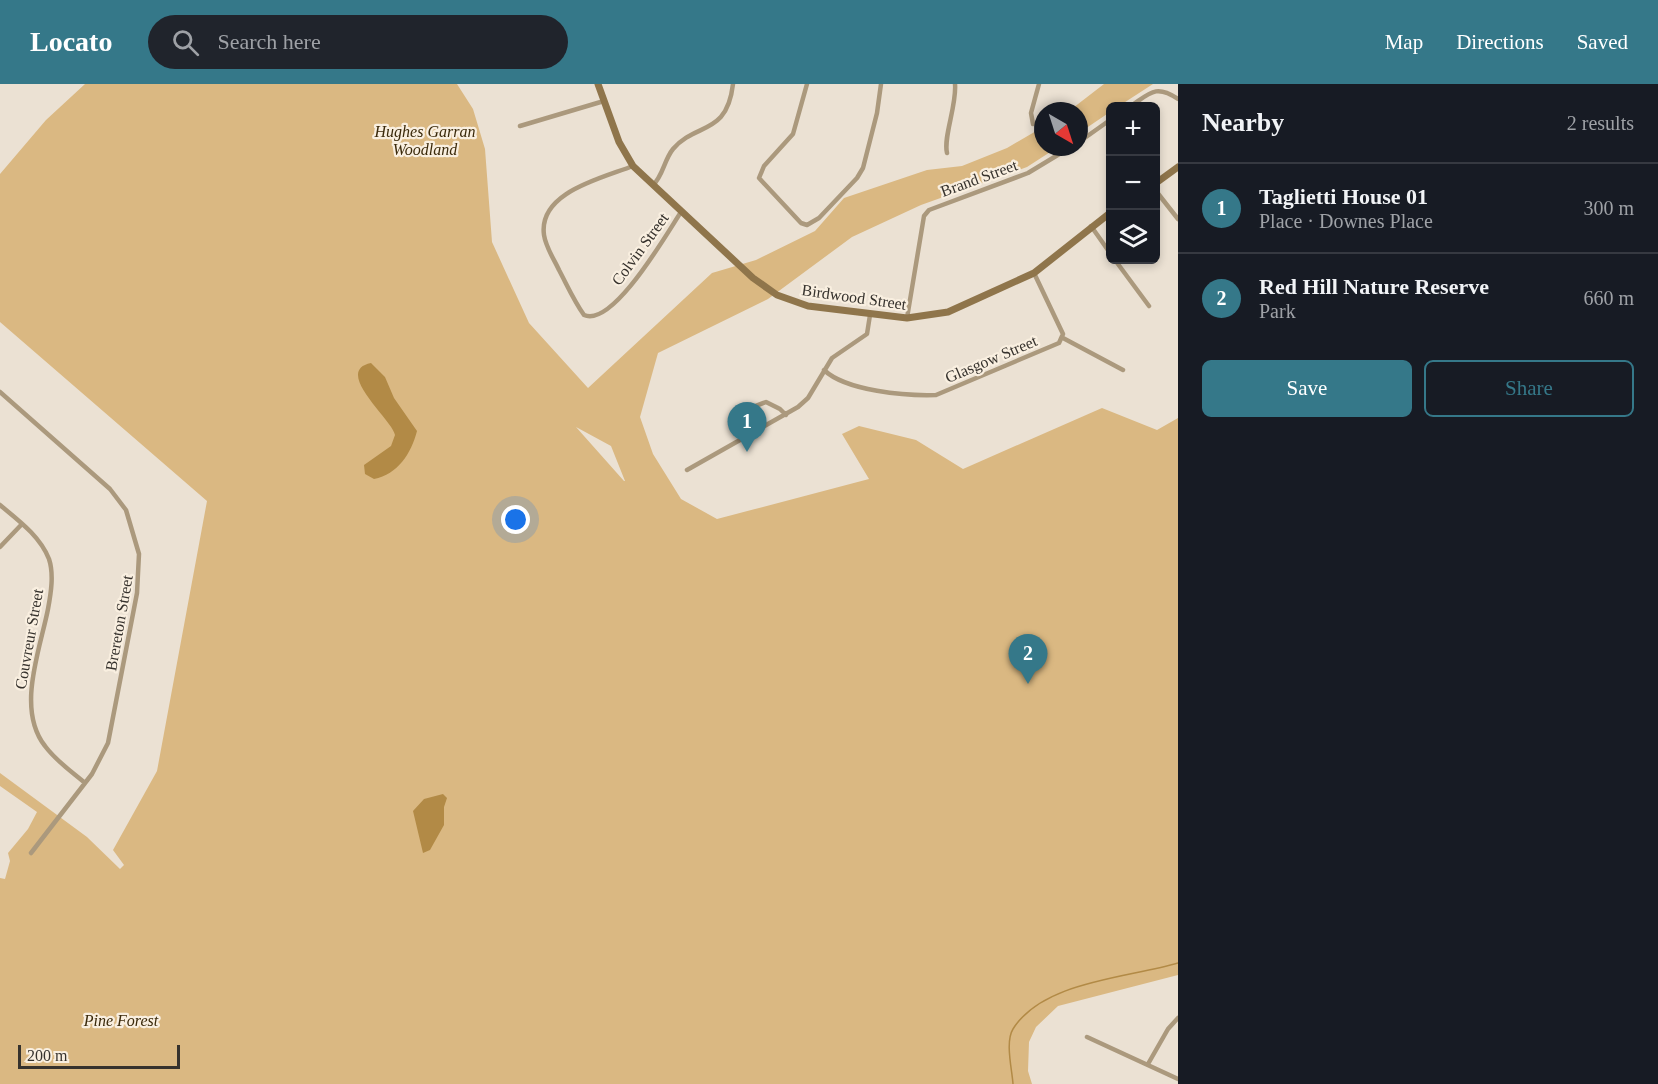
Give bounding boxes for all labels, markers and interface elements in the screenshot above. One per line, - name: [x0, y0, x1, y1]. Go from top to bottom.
- search box: [148, 15, 568, 69]
- text: Locato: [30, 26, 112, 57]
- icon: search: [169, 26, 202, 59]
- text: Search here: [217, 29, 321, 54]
- text: Map: [1385, 30, 1423, 54]
- text: Directions: [1456, 30, 1544, 54]
- text: Saved: [1577, 30, 1628, 54]
- north arrow: [1034, 102, 1088, 156]
- map controls: [1106, 102, 1160, 264]
- button: +: [1106, 102, 1160, 156]
- text: Nearby: [1202, 108, 1284, 137]
- text: 2 results: [1567, 112, 1634, 134]
- park label: Hughes Garran Woodland: [374, 123, 475, 158]
- street label: Brand Street: [938, 156, 1020, 200]
- button: −: [1106, 156, 1160, 210]
- text: Taglietti House 01: [1259, 184, 1428, 209]
- text: 1: [1217, 197, 1227, 219]
- text: 300 m: [1583, 197, 1634, 219]
- street label: Colvin Street: [608, 209, 672, 288]
- button: layers: [1106, 210, 1160, 264]
- text: Place · Downes Place: [1259, 210, 1433, 232]
- text: Red Hill Nature Reserve: [1259, 274, 1489, 299]
- street label: Birdwood Street: [801, 281, 908, 313]
- text: 2: [1217, 287, 1227, 309]
- text: 660 m: [1583, 287, 1634, 309]
- text: Park: [1259, 300, 1296, 322]
- street label: Glasgow Street: [942, 332, 1040, 387]
- button: Save: [1202, 360, 1412, 417]
- button: Share: [1424, 360, 1634, 417]
- pin: 1: [728, 402, 766, 452]
- your location: [501, 505, 530, 534]
- street label: Brereton Street: [102, 573, 136, 672]
- street label: Couvreur Street: [12, 587, 46, 691]
- pin: 2: [1008, 634, 1048, 684]
- park label: Pine Forest: [83, 1012, 159, 1029]
- scale bar: [18, 1042, 180, 1070]
- text: 200 m: [27, 1047, 67, 1064]

